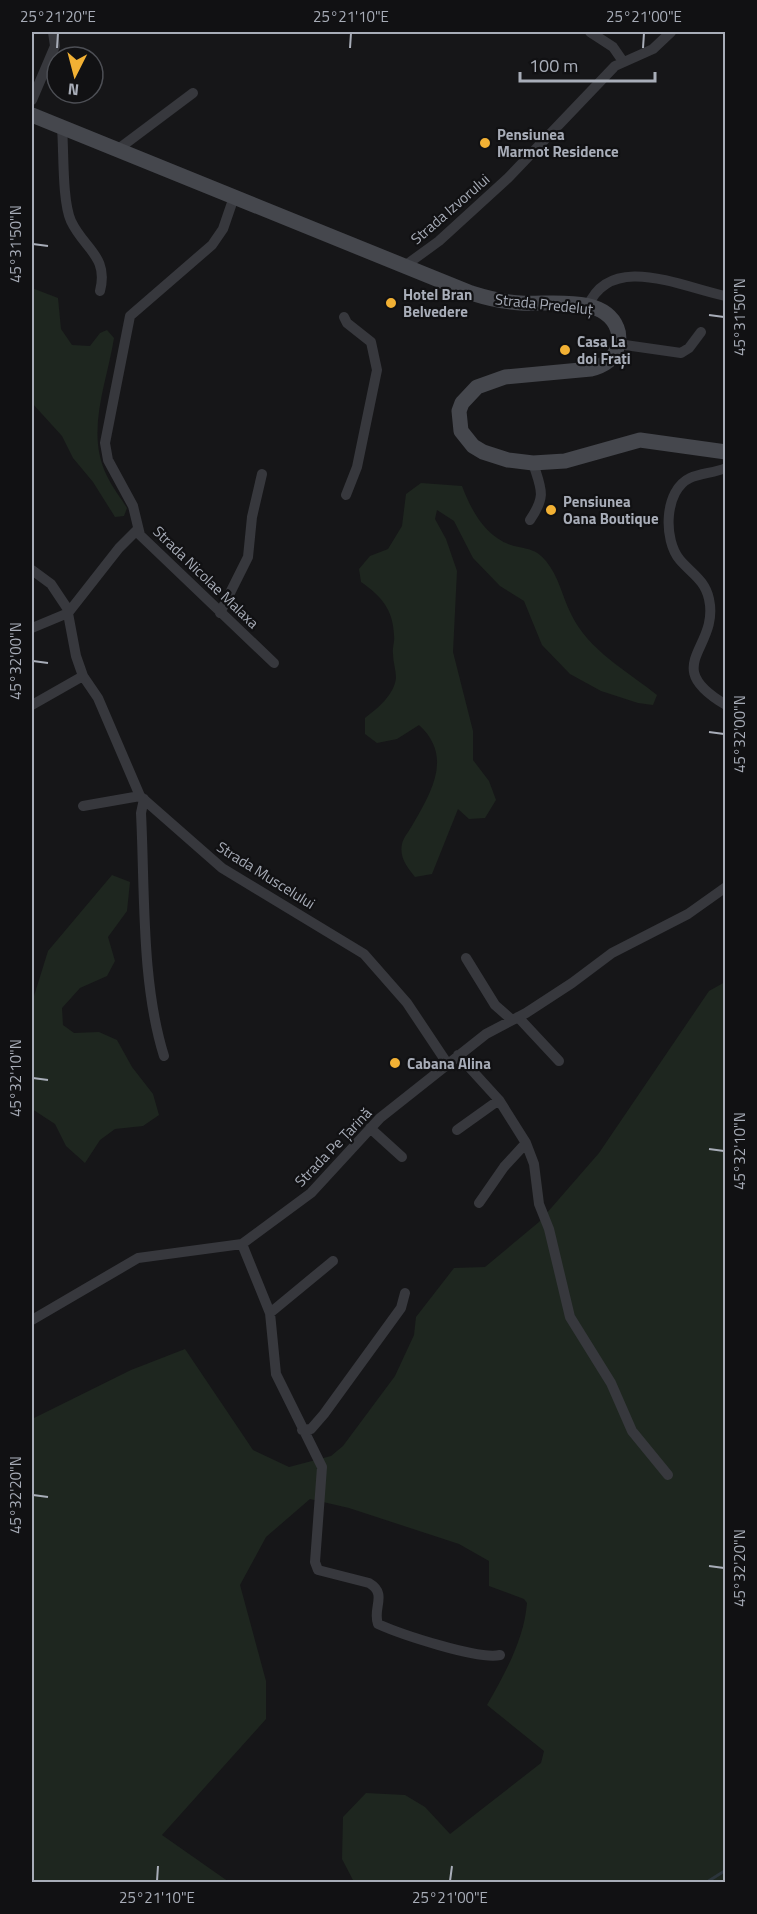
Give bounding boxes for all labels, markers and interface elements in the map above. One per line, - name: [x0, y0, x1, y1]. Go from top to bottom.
- text: 25°21'20"E: [20, 5, 96, 28]
- text: 25°21'10"E: [313, 5, 389, 28]
- text: 25°21'00"E: [606, 5, 682, 28]
- north arrow: [45, 45, 105, 105]
- scale bar: [520, 45, 655, 83]
- text: 100 m: [529, 52, 578, 79]
- text: N: [67, 77, 80, 102]
- place label: Pensiunea Marmot Residence: [497, 123, 619, 163]
- marker: Pensiunea Marmot Residence: [478, 136, 492, 150]
- street label: Strada Izvorului: [405, 168, 495, 250]
- text: 45°31'50"N: [4, 205, 27, 283]
- text: 45°31'50"N: [728, 278, 751, 356]
- place label: Hotel Bran Belvedere: [403, 283, 472, 323]
- street label: Strada Predeluț: [494, 287, 595, 321]
- marker: Hotel Bran Belvedere: [384, 296, 398, 310]
- place label: Casa La doi Frați: [577, 330, 631, 370]
- marker: Casa La doi Frați: [558, 343, 572, 357]
- place label: Pensiunea Oana Boutique: [563, 490, 659, 530]
- marker: Pensiunea Oana Boutique: [544, 503, 558, 517]
- street label: Strada Nicolae Malaxa: [148, 520, 265, 634]
- text: 45°32'00"N: [4, 622, 27, 700]
- text: 45°32'00"N: [728, 695, 751, 773]
- street label: Strada Muscelului: [212, 835, 320, 915]
- text: 45°32'10"N: [4, 1039, 27, 1117]
- place label: Cabana Alina: [407, 1052, 491, 1075]
- marker: Cabana Alina: [388, 1056, 402, 1070]
- street label: Strada Pe Țarină: [289, 1102, 377, 1192]
- text: 45°32'10"N: [728, 1112, 751, 1190]
- text: 45°32'20"N: [4, 1456, 27, 1534]
- text: 45°32'20"N: [728, 1529, 751, 1607]
- text: 25°21'10"E: [119, 1886, 195, 1909]
- text: 25°21'00"E: [412, 1886, 488, 1909]

